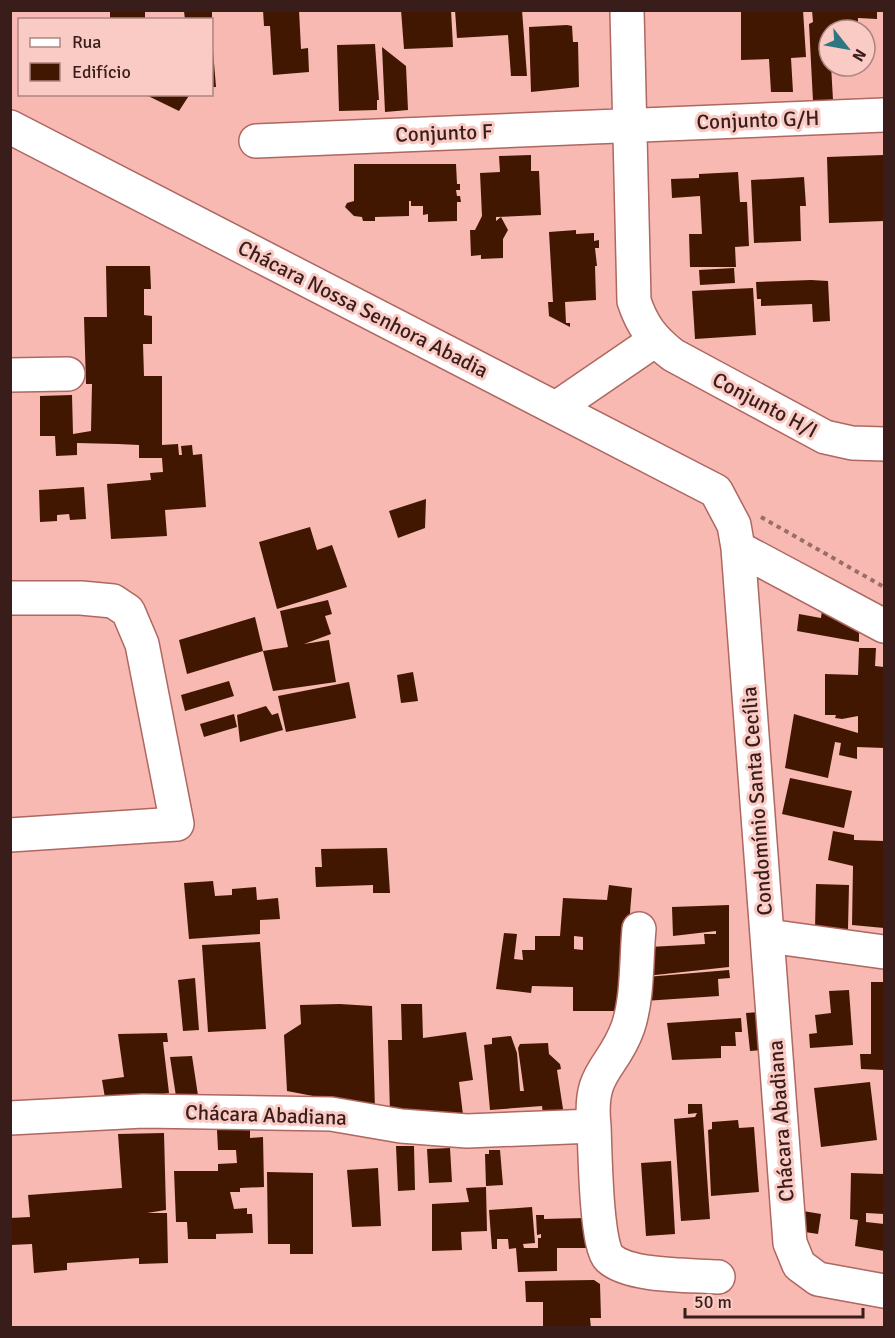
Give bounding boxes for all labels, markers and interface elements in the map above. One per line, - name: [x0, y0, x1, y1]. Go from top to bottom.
- legend: [18, 18, 213, 96]
- north arrow: [817, 18, 877, 78]
- text: Rua: [72, 31, 101, 53]
- text: N: [848, 45, 870, 65]
- text: Edifício: [72, 61, 131, 83]
- street label: Conjunto G/H: [696, 105, 820, 135]
- street label: Conjunto F: [395, 118, 493, 148]
- street label: Chácara Nossa Senhora Abadia: [233, 234, 493, 384]
- street label: Conjunto H/I: [708, 366, 822, 444]
- street label: Condomínio Santa Cecília: [736, 686, 778, 916]
- street label: Chácara Abadiana: [762, 1039, 800, 1203]
- street label: Chácara Abadiana: [185, 1099, 347, 1131]
- scale bar: [685, 1281, 864, 1319]
- text: 50 m: [694, 1291, 732, 1313]

